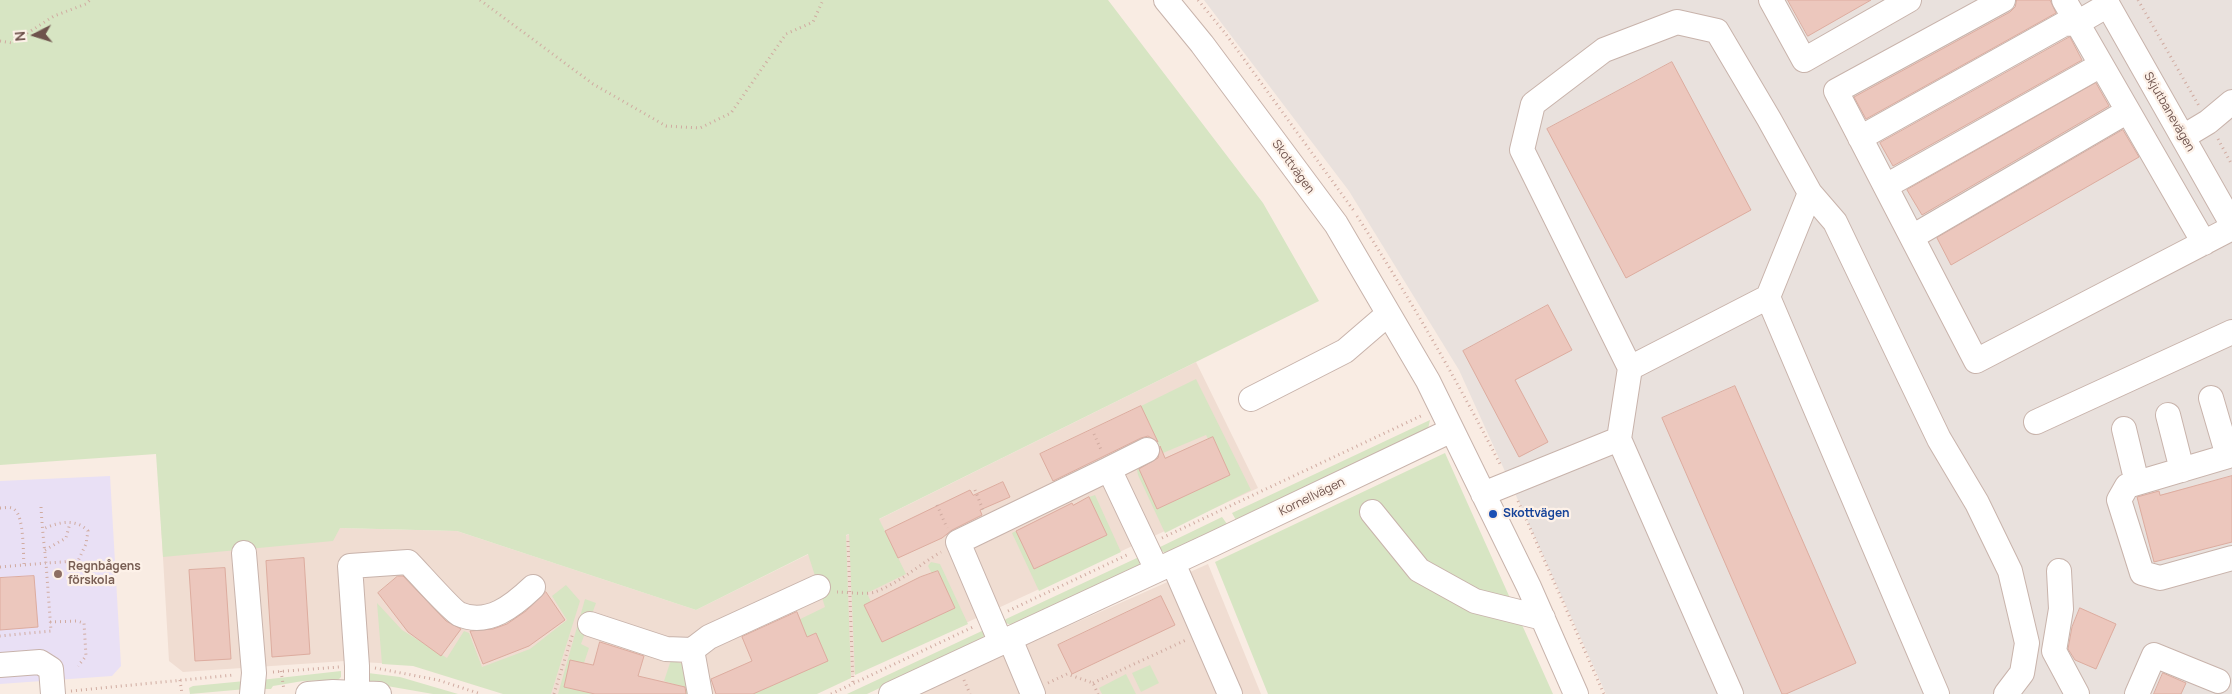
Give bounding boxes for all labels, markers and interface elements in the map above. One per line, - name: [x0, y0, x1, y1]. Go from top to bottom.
- north arrow: [10, 10, 60, 60]
- text: N: [10, 31, 29, 42]
- street label: Skjutbanevägen: [2140, 70, 2198, 154]
- street label: Skottvägen: [1269, 137, 1317, 197]
- street label: Kornellvägen: [1277, 475, 1347, 519]
- place label: Skottvägen: [1503, 507, 1569, 521]
- marker: Skottvägen: [1487, 508, 1499, 520]
- place label: Regnbågens förskola: [68, 560, 141, 588]
- marker: Regnbågens förskola: [52, 568, 64, 580]

